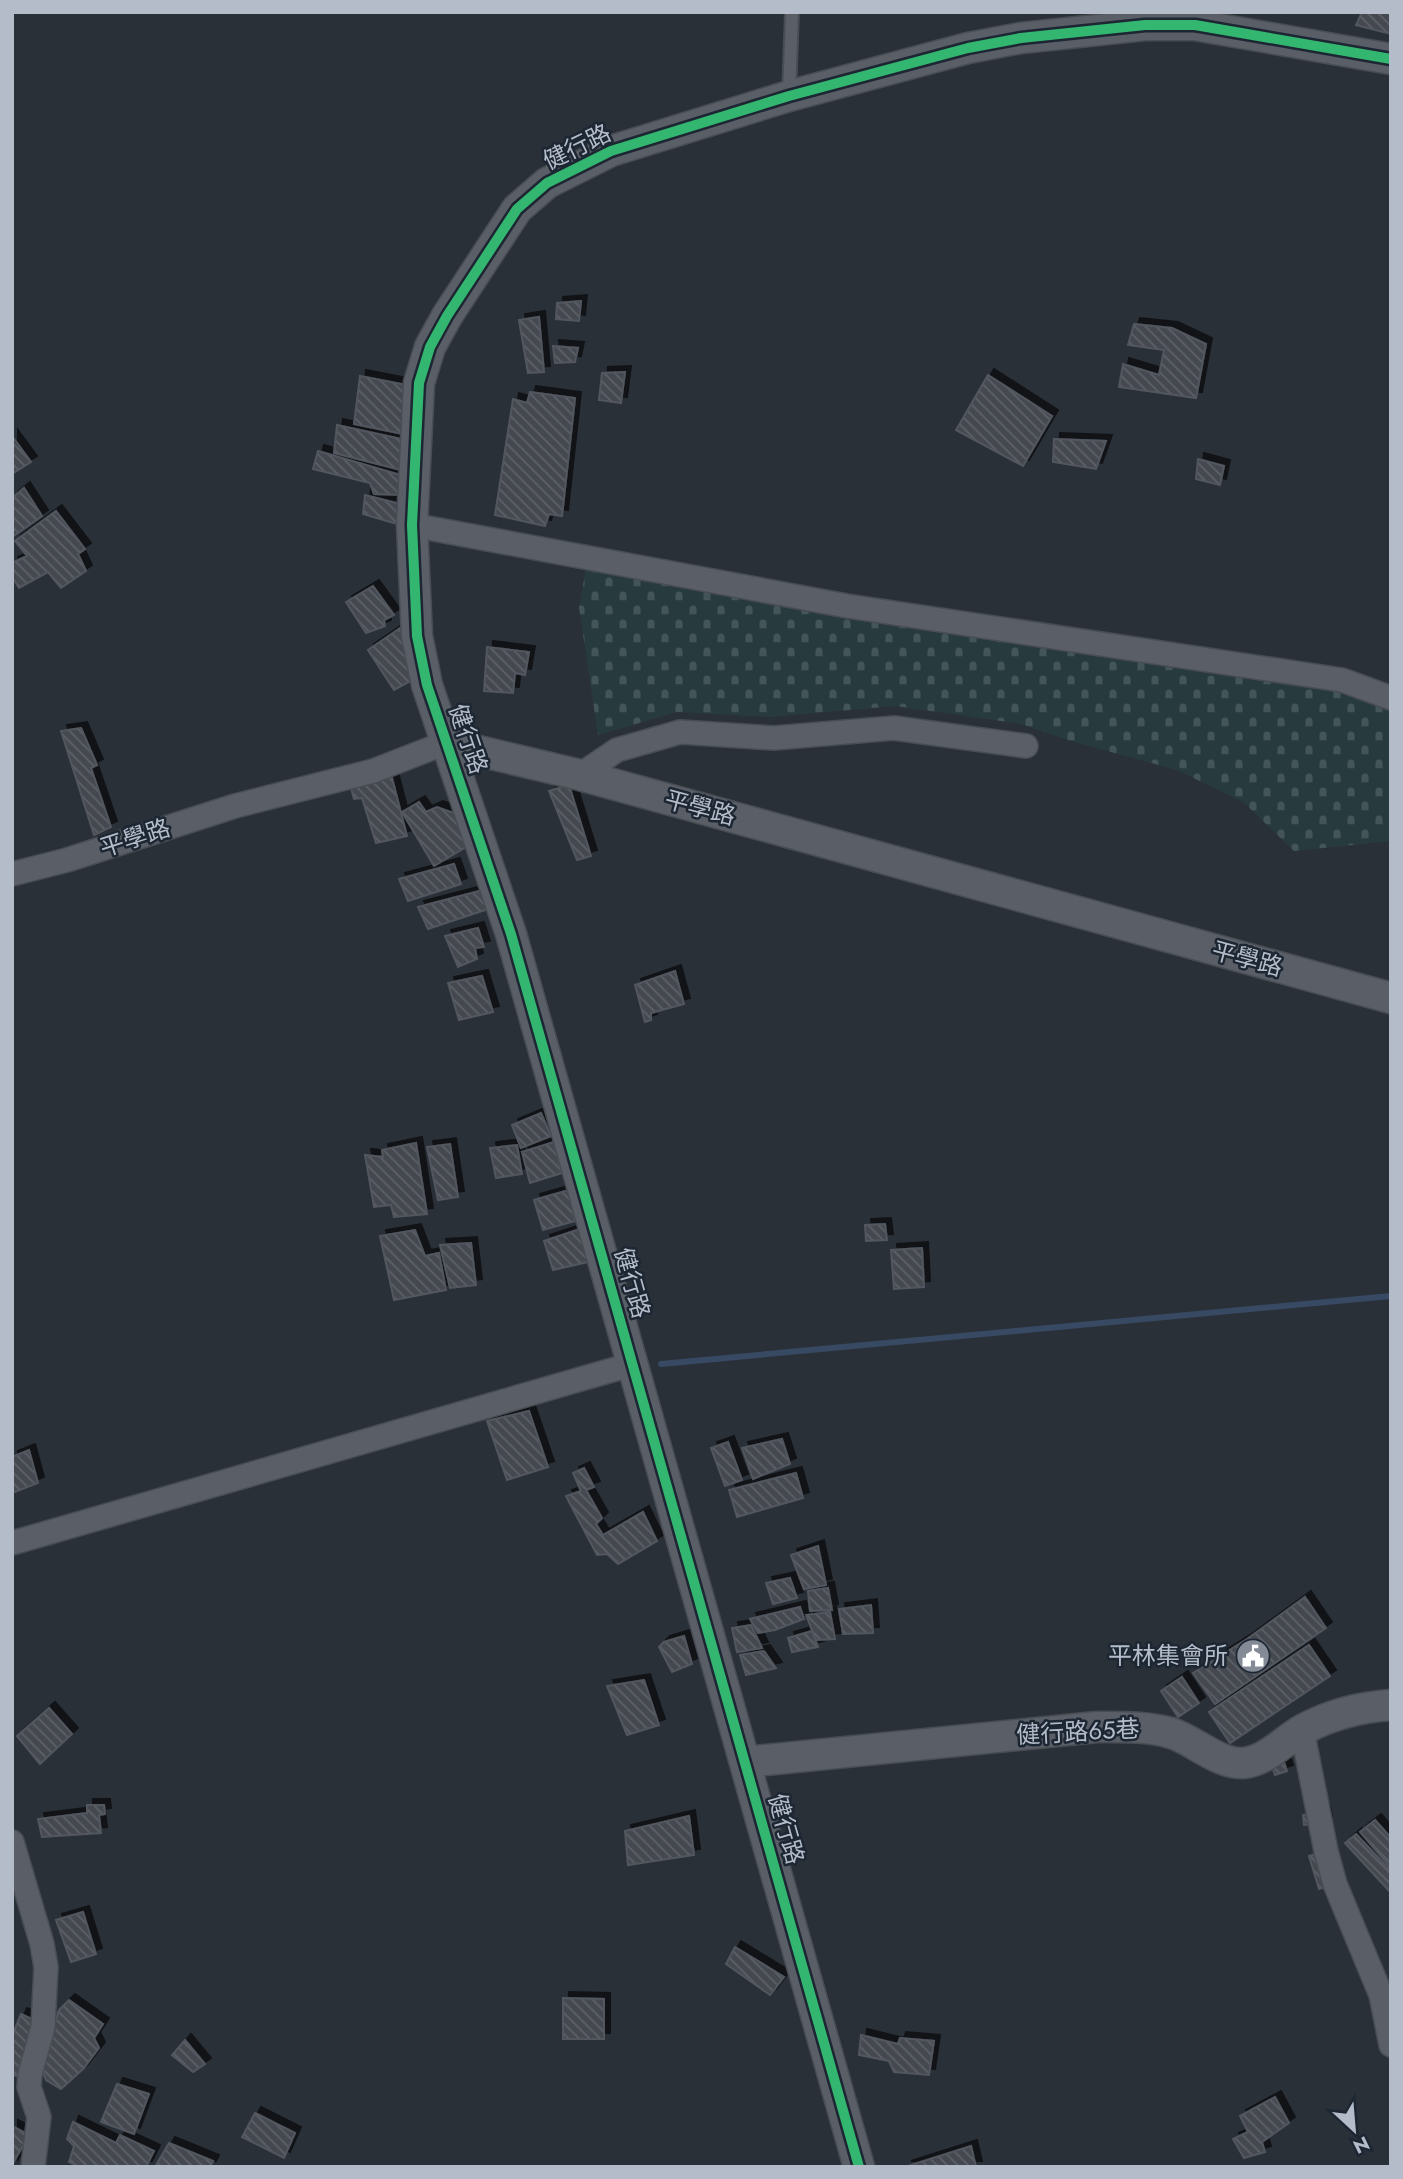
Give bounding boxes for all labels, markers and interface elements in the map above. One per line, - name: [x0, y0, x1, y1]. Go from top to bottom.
- street label: 健行路: [537, 115, 617, 178]
- street label: 健行路: [440, 699, 497, 779]
- street label: 平學路: [661, 781, 739, 834]
- street label: 平學路: [95, 810, 174, 865]
- street label: 平學路: [1208, 932, 1286, 985]
- street label: 健行路: [606, 1243, 659, 1322]
- public building icon: 平林集會所: [1234, 1637, 1272, 1675]
- place label: 平林集會所: [1108, 1638, 1228, 1673]
- street label: 健行路65巷: [1015, 1711, 1140, 1752]
- street label: 健行路: [760, 1789, 813, 1868]
- north arrow: [1319, 2095, 1389, 2165]
- text: N: [1349, 2129, 1374, 2160]

